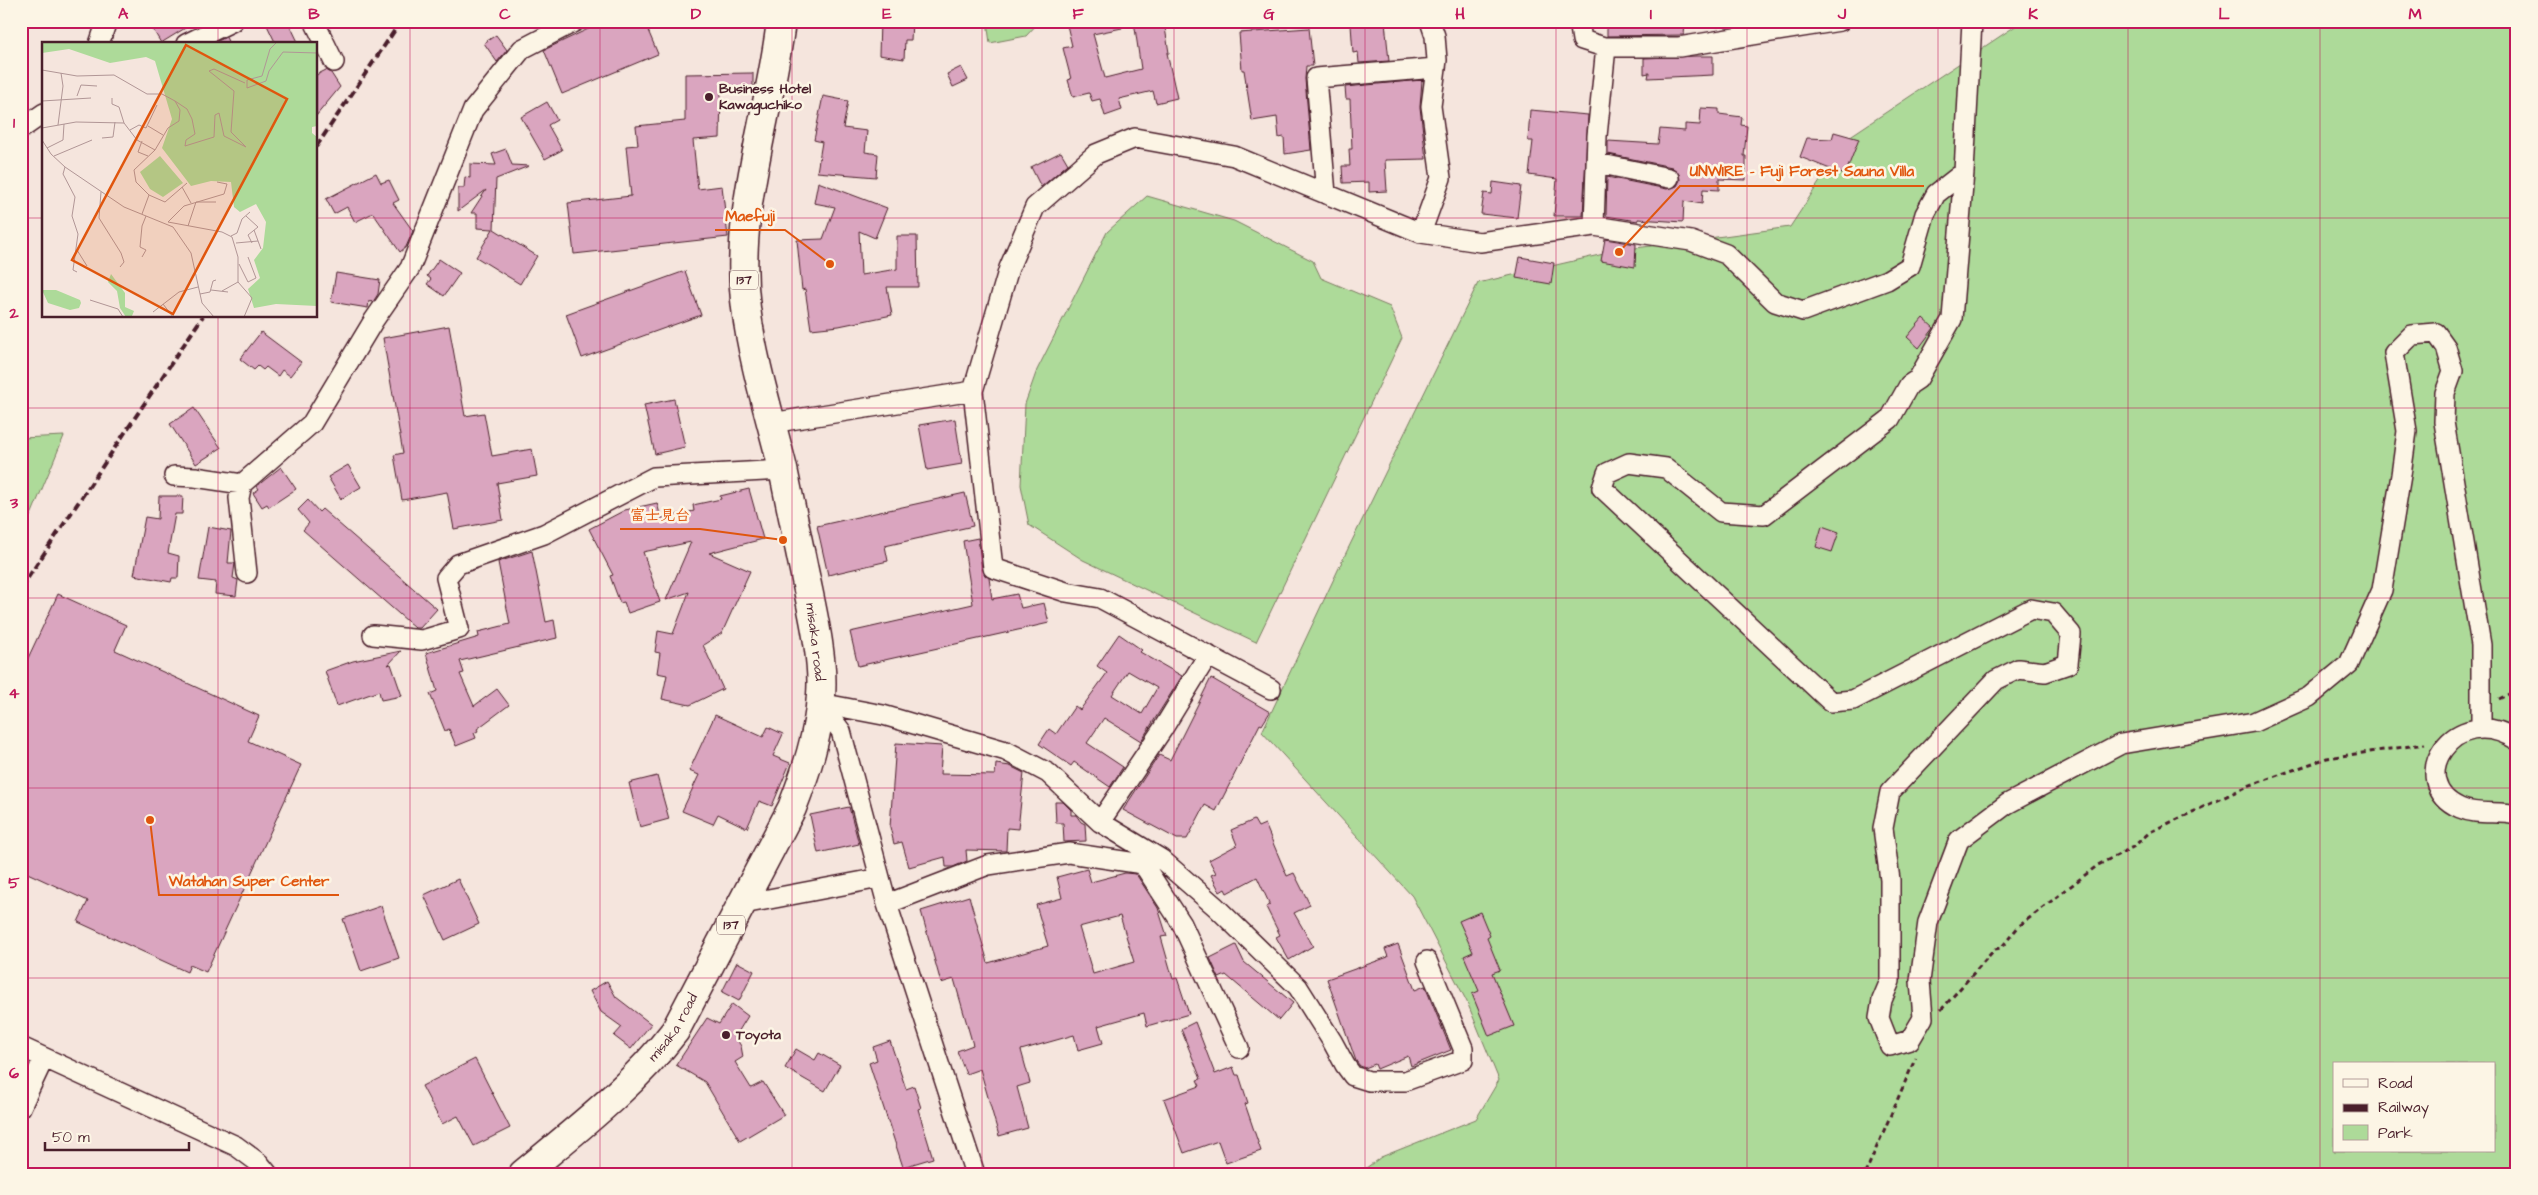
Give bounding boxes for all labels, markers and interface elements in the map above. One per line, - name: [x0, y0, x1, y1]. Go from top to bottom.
- text: A: [118, 3, 129, 25]
- text: B: [308, 3, 320, 25]
- text: C: [499, 3, 511, 25]
- text: D: [691, 3, 702, 25]
- text: E: [882, 3, 892, 25]
- text: F: [1072, 3, 1084, 25]
- text: G: [1263, 3, 1275, 25]
- text: H: [1455, 3, 1465, 25]
- text: I: [1650, 3, 1652, 25]
- text: J: [1837, 3, 1847, 25]
- text: K: [2028, 3, 2038, 25]
- text: L: [2218, 3, 2230, 25]
- text: M: [2408, 3, 2422, 25]
- inset map: [42, 42, 318, 318]
- place label: Business Hotel Kawaguchiko: [719, 79, 812, 116]
- marker: Business Hotel Kawaguchiko: [703, 91, 715, 103]
- text: 1: [13, 112, 16, 134]
- callout: UNWIRE - Fuji Forest Sauna Villa: [1680, 156, 1924, 186]
- text: UNWIRE - Fuji Forest Sauna Villa: [1690, 161, 1914, 182]
- callout: Maefuji: [715, 200, 785, 230]
- text: Maefuji: [725, 206, 776, 227]
- road number: 137: [730, 270, 758, 290]
- text: 2: [8, 302, 19, 324]
- text: 3: [9, 492, 19, 514]
- callout: 富士見台: [620, 499, 700, 529]
- text: 富士見台: [630, 505, 690, 526]
- street label: misaka road: [800, 602, 830, 682]
- text: 4: [9, 682, 20, 704]
- callout: Watahan Super Center: [159, 865, 339, 895]
- text: Watahan Super Center: [168, 871, 330, 892]
- text: 5: [8, 872, 20, 894]
- road number: 137: [717, 916, 745, 934]
- street label: misaka road: [644, 990, 703, 1066]
- place label: Toyota: [735, 1025, 782, 1045]
- marker: Toyota: [720, 1029, 732, 1041]
- text: 6: [9, 1062, 19, 1084]
- legend: [2333, 1062, 2496, 1152]
- text: Road: [2378, 1073, 2413, 1094]
- text: Railway: [2378, 1097, 2429, 1119]
- scale bar: [45, 1120, 189, 1152]
- text: Park: [2378, 1123, 2413, 1144]
- text: 50 m: [52, 1127, 90, 1148]

